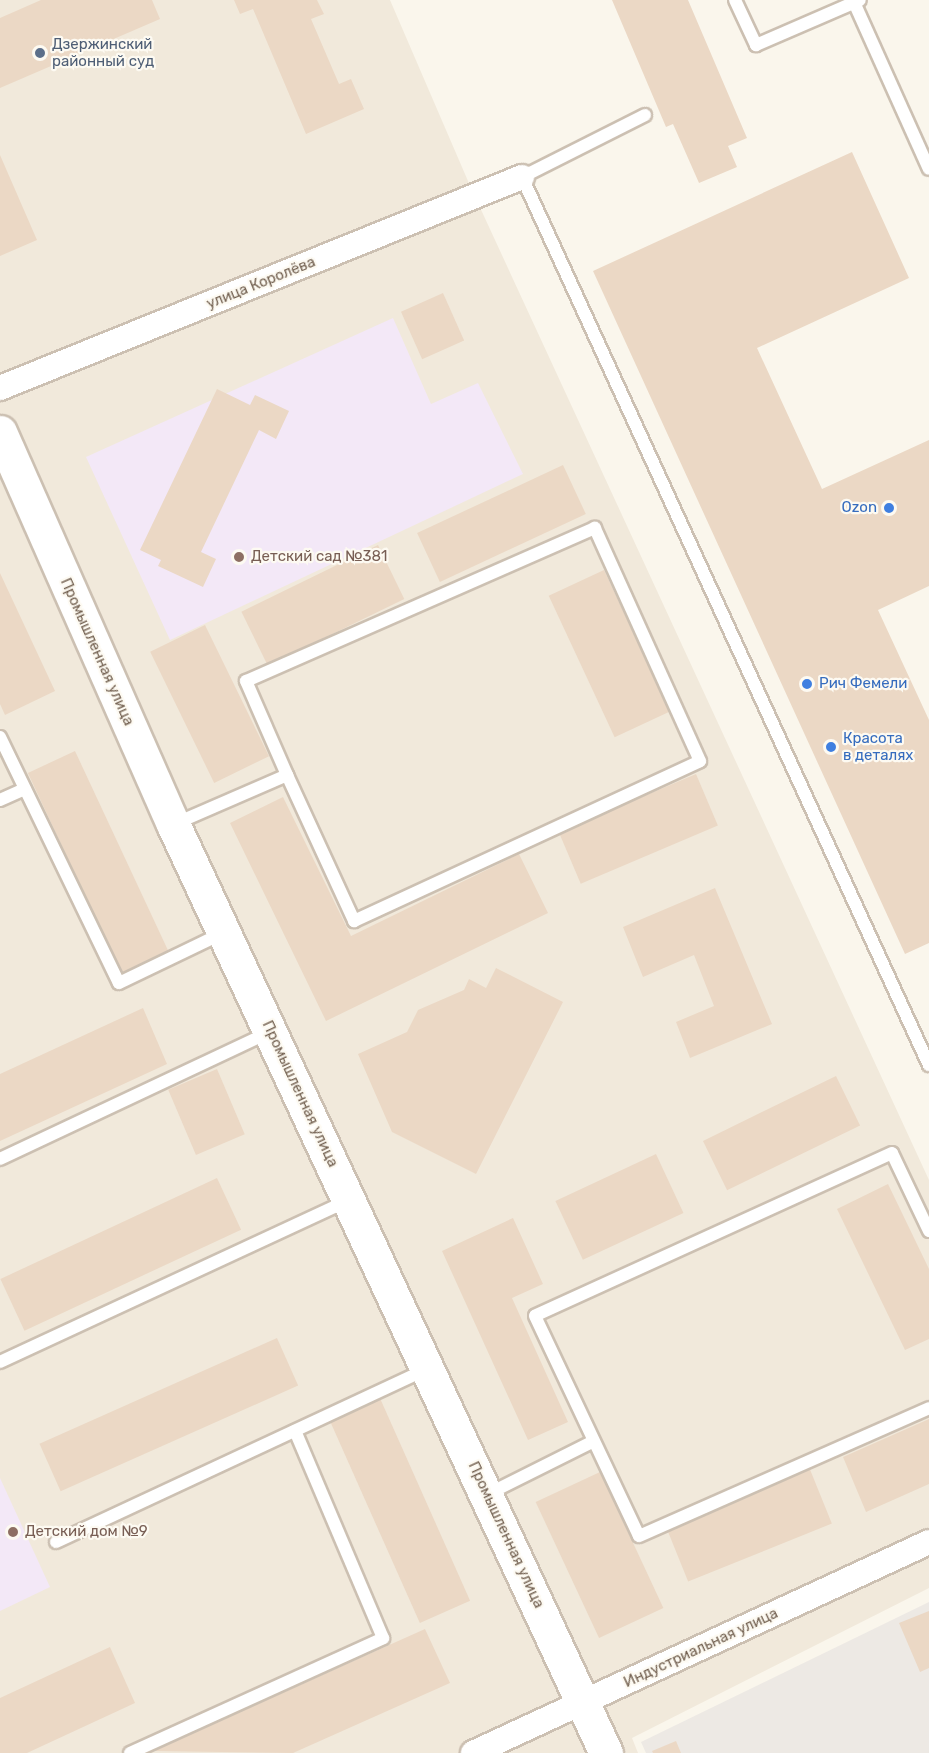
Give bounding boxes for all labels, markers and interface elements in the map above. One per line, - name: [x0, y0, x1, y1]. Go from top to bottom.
- place label: Дзержинский районный суд: [52, 35, 154, 70]
- marker: Дзержинский районный суд: [33, 46, 47, 60]
- street label: улица Королёва: [204, 253, 318, 313]
- place label: Ozon: [842, 499, 877, 517]
- marker: Ozon: [882, 501, 896, 515]
- place label: Детский сад №381: [251, 548, 388, 566]
- marker: Детский сад №381: [232, 550, 246, 564]
- street label: Промышленная улица: [56, 575, 138, 729]
- place label: Рич Фемели: [819, 675, 907, 693]
- marker: Рич Фемели: [800, 677, 814, 691]
- place label: Красота в деталях: [843, 729, 913, 764]
- marker: Красота в деталях: [824, 740, 838, 754]
- street label: Промышленная улица: [258, 1018, 342, 1170]
- street label: Промышленная улица: [464, 1459, 548, 1611]
- place label: Детский дом №9: [25, 1523, 148, 1541]
- marker: Детский дом №9: [6, 1525, 20, 1539]
- street label: Индустриальная улица: [621, 1604, 781, 1692]

